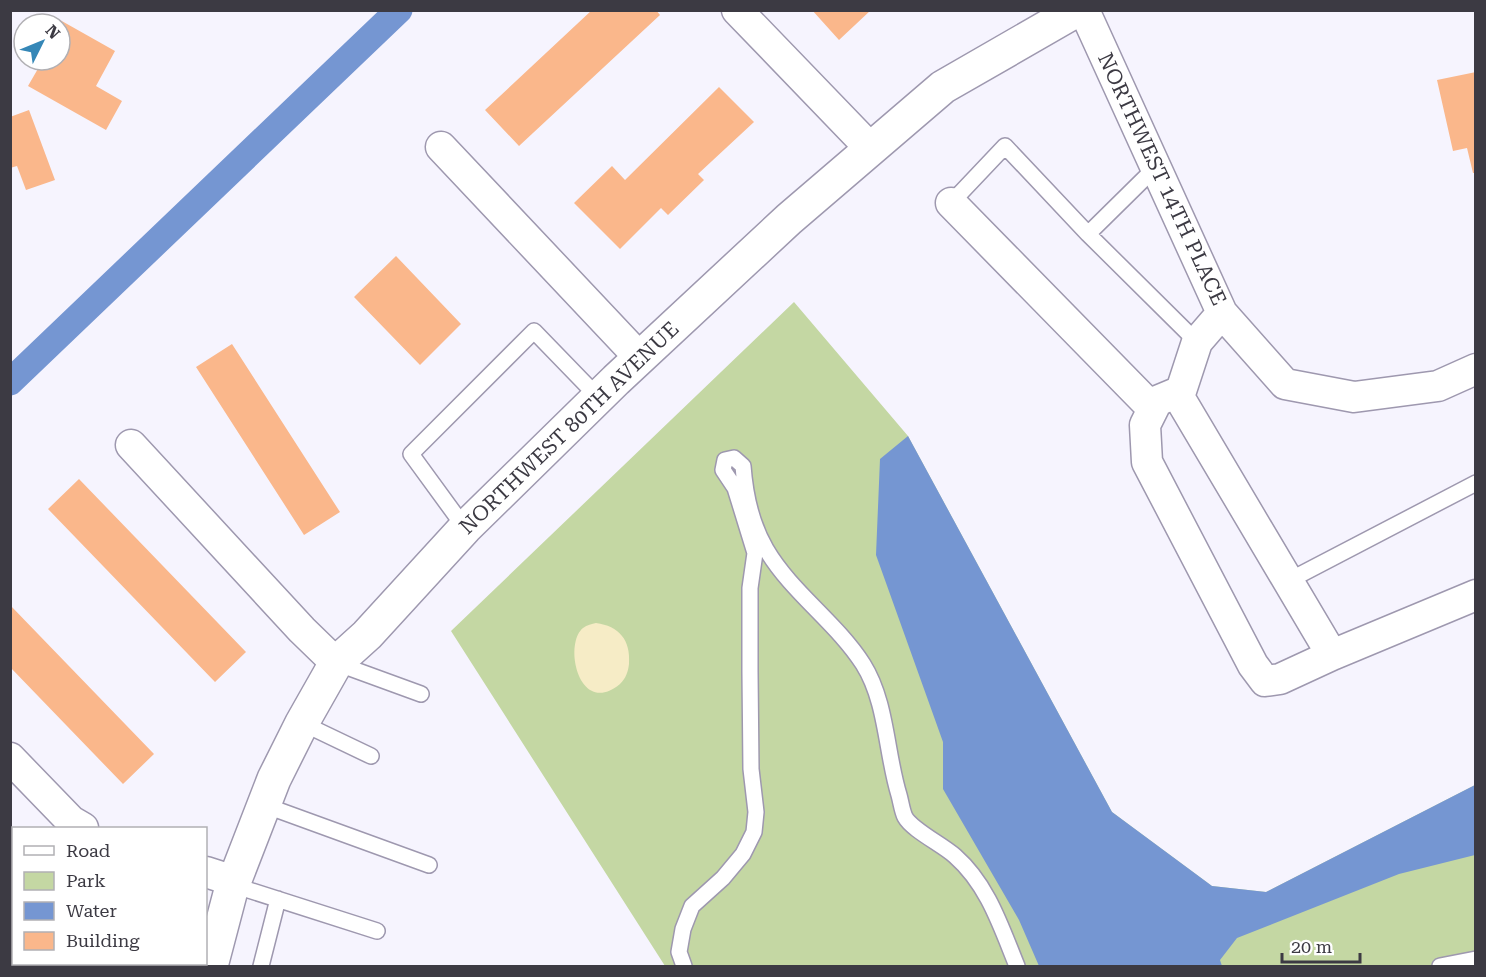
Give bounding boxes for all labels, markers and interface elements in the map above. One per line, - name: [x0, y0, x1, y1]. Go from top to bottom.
- north arrow: [12, 12, 72, 72]
- text: N: [41, 21, 64, 43]
- street label: NORTHWEST 14TH PLACE: [1093, 49, 1231, 309]
- street label: NORTHWEST 80TH AVENUE: [454, 317, 684, 539]
- legend: [12, 827, 207, 965]
- text: Road: [66, 840, 111, 861]
- text: Park: [66, 870, 106, 891]
- text: Water: [66, 900, 117, 921]
- scale bar: [1282, 926, 1360, 964]
- text: Building: [66, 930, 140, 951]
- text: 20 m: [1291, 936, 1332, 957]

